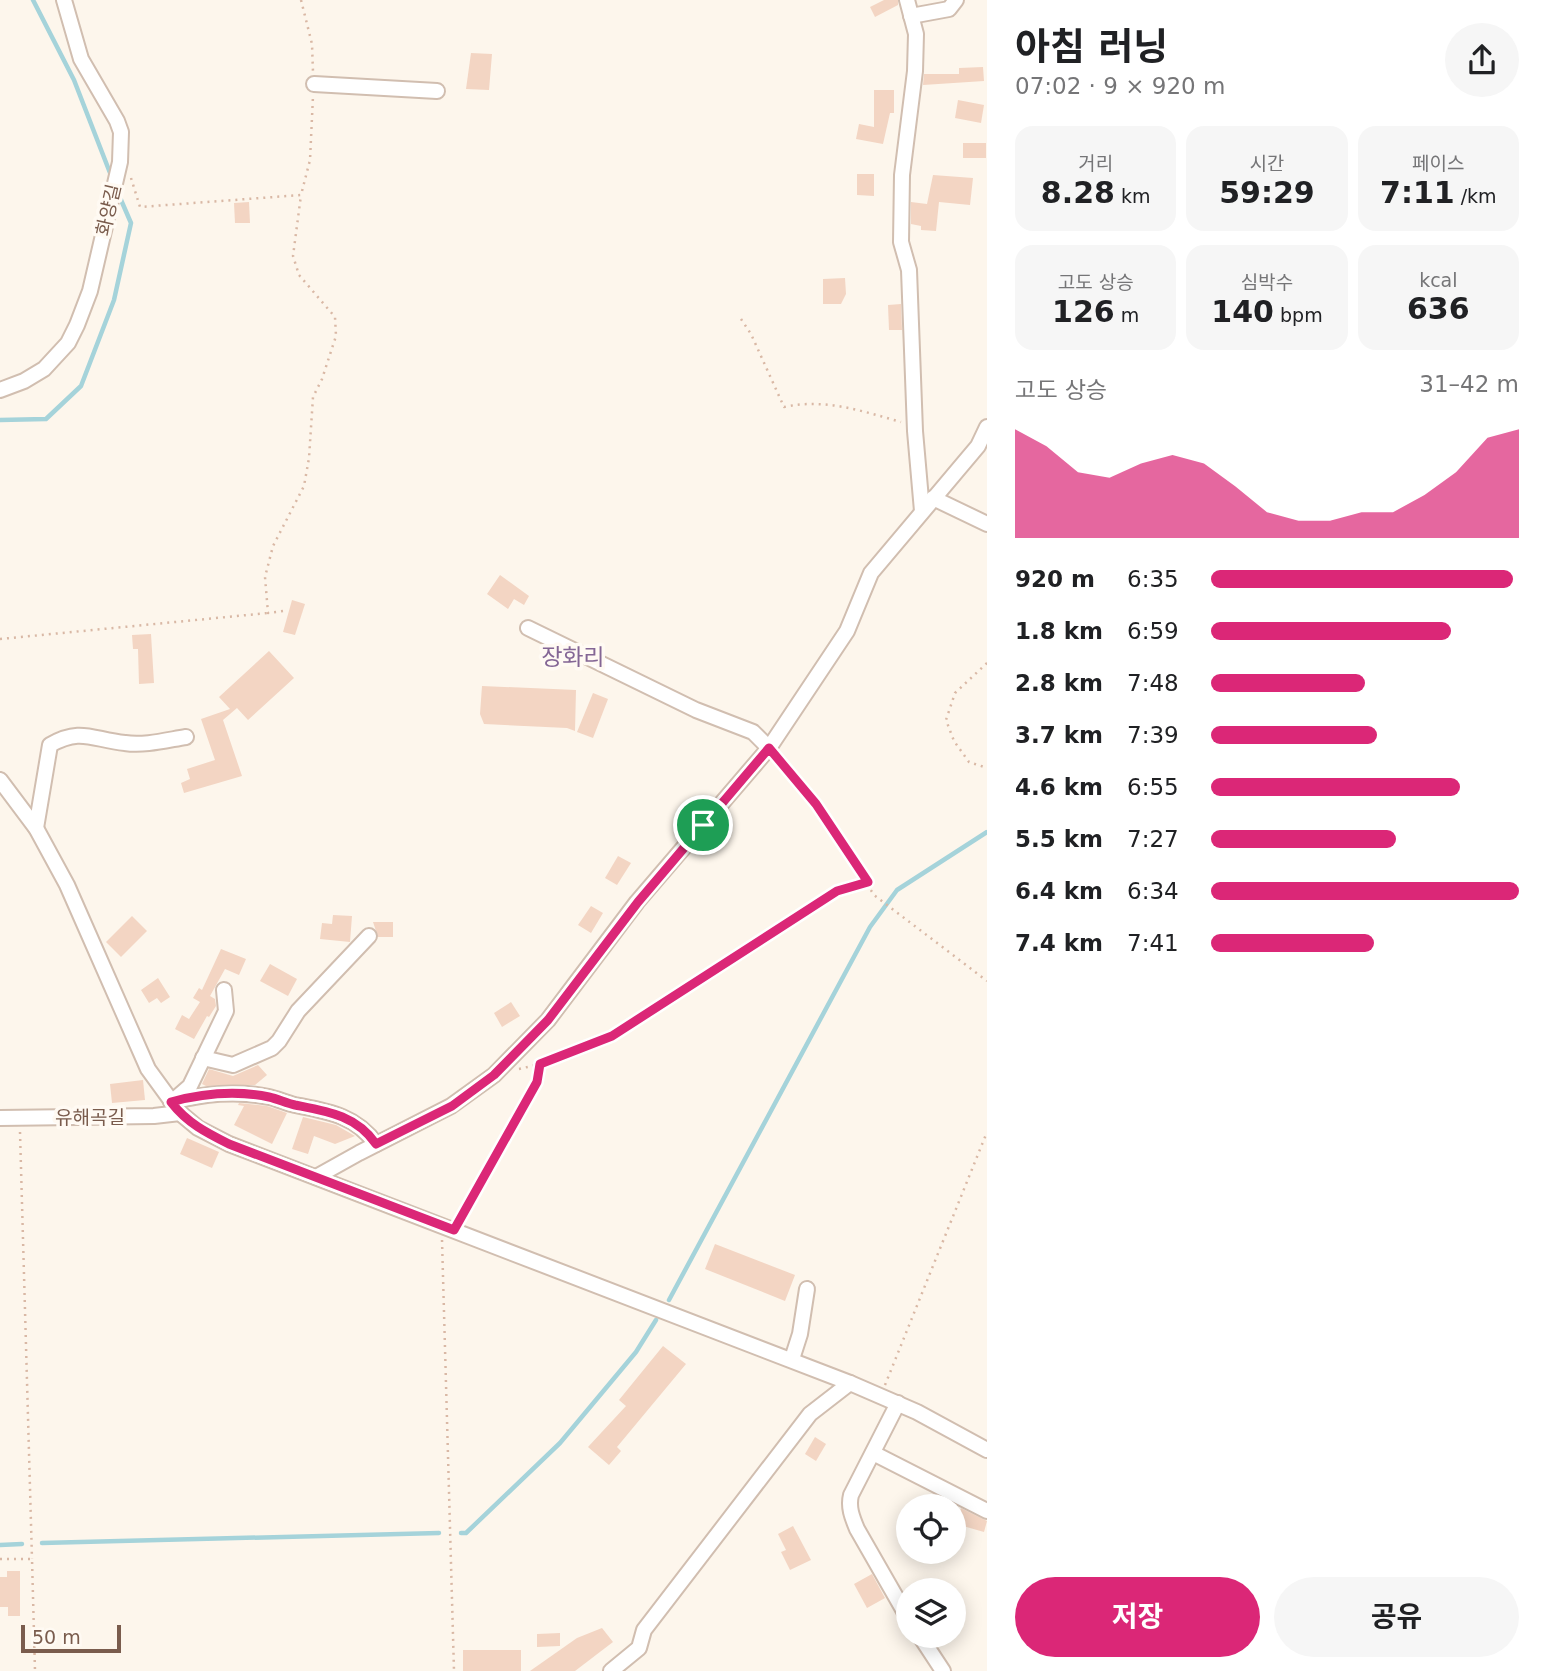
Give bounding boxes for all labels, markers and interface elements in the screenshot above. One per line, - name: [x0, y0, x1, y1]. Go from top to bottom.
- button: share: [1445, 23, 1519, 97]
- text: 아침 러닝: [1015, 25, 1168, 69]
- text: 07:02 · 9 × 920 m: [1015, 73, 1225, 99]
- text: 거리: [1078, 152, 1113, 174]
- text: 시간: [1250, 152, 1284, 174]
- text: 페이스: [1412, 152, 1465, 174]
- text: 8.28: [1041, 175, 1115, 210]
- text: 59:29: [1219, 175, 1315, 210]
- text: 7:11: [1380, 175, 1455, 210]
- street label: 화양길: [91, 182, 125, 238]
- text: km: [1115, 185, 1150, 207]
- text: /km: [1455, 185, 1497, 207]
- text: kcal: [1419, 269, 1458, 291]
- text: 고도 상승: [1058, 271, 1134, 293]
- text: 심박수: [1241, 271, 1293, 293]
- text: 636: [1407, 291, 1470, 326]
- text: 126: [1052, 294, 1115, 329]
- text: 140: [1211, 294, 1274, 329]
- text: m: [1115, 304, 1139, 326]
- text: bpm: [1274, 304, 1323, 326]
- text: 31–42 m: [1419, 371, 1519, 397]
- text: 고도 상승: [1015, 377, 1107, 403]
- text: 920 m: [1015, 566, 1095, 592]
- text: 6:35: [1127, 566, 1179, 592]
- text: 1.8 km: [1015, 618, 1103, 644]
- text: 6:59: [1127, 618, 1179, 644]
- district label: 장화리: [541, 644, 605, 670]
- text: 2.8 km: [1015, 670, 1103, 696]
- text: 7:48: [1127, 670, 1179, 696]
- text: 3.7 km: [1015, 722, 1103, 748]
- text: 7:39: [1127, 722, 1179, 748]
- text: 4.6 km: [1015, 774, 1103, 800]
- text: 6:55: [1127, 774, 1179, 800]
- pin: [673, 795, 733, 855]
- icon: arrive: [684, 806, 722, 844]
- text: 5.5 km: [1015, 826, 1103, 852]
- text: 7:27: [1127, 826, 1179, 852]
- text: 6.4 km: [1015, 878, 1103, 904]
- text: 6:34: [1127, 878, 1179, 904]
- text: 7.4 km: [1015, 930, 1103, 956]
- text: 7:41: [1127, 930, 1179, 956]
- street label: 유해곡길: [55, 1106, 125, 1128]
- map controls: [896, 1494, 966, 1648]
- button: locate: [896, 1494, 966, 1564]
- button: 저장: [1015, 1577, 1260, 1657]
- button: 공유: [1274, 1577, 1519, 1657]
- button: layers: [896, 1578, 966, 1648]
- scale bar: [21, 1622, 121, 1654]
- text: 50 m: [32, 1626, 81, 1648]

